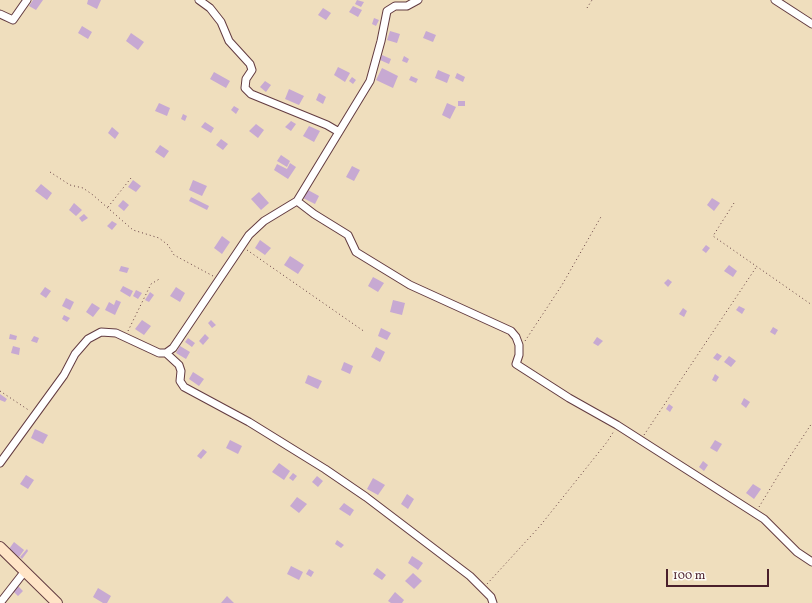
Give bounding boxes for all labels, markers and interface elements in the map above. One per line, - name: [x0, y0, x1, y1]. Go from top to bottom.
- scale bar: [668, 561, 771, 587]
- text: 100 m: [673, 568, 705, 584]

